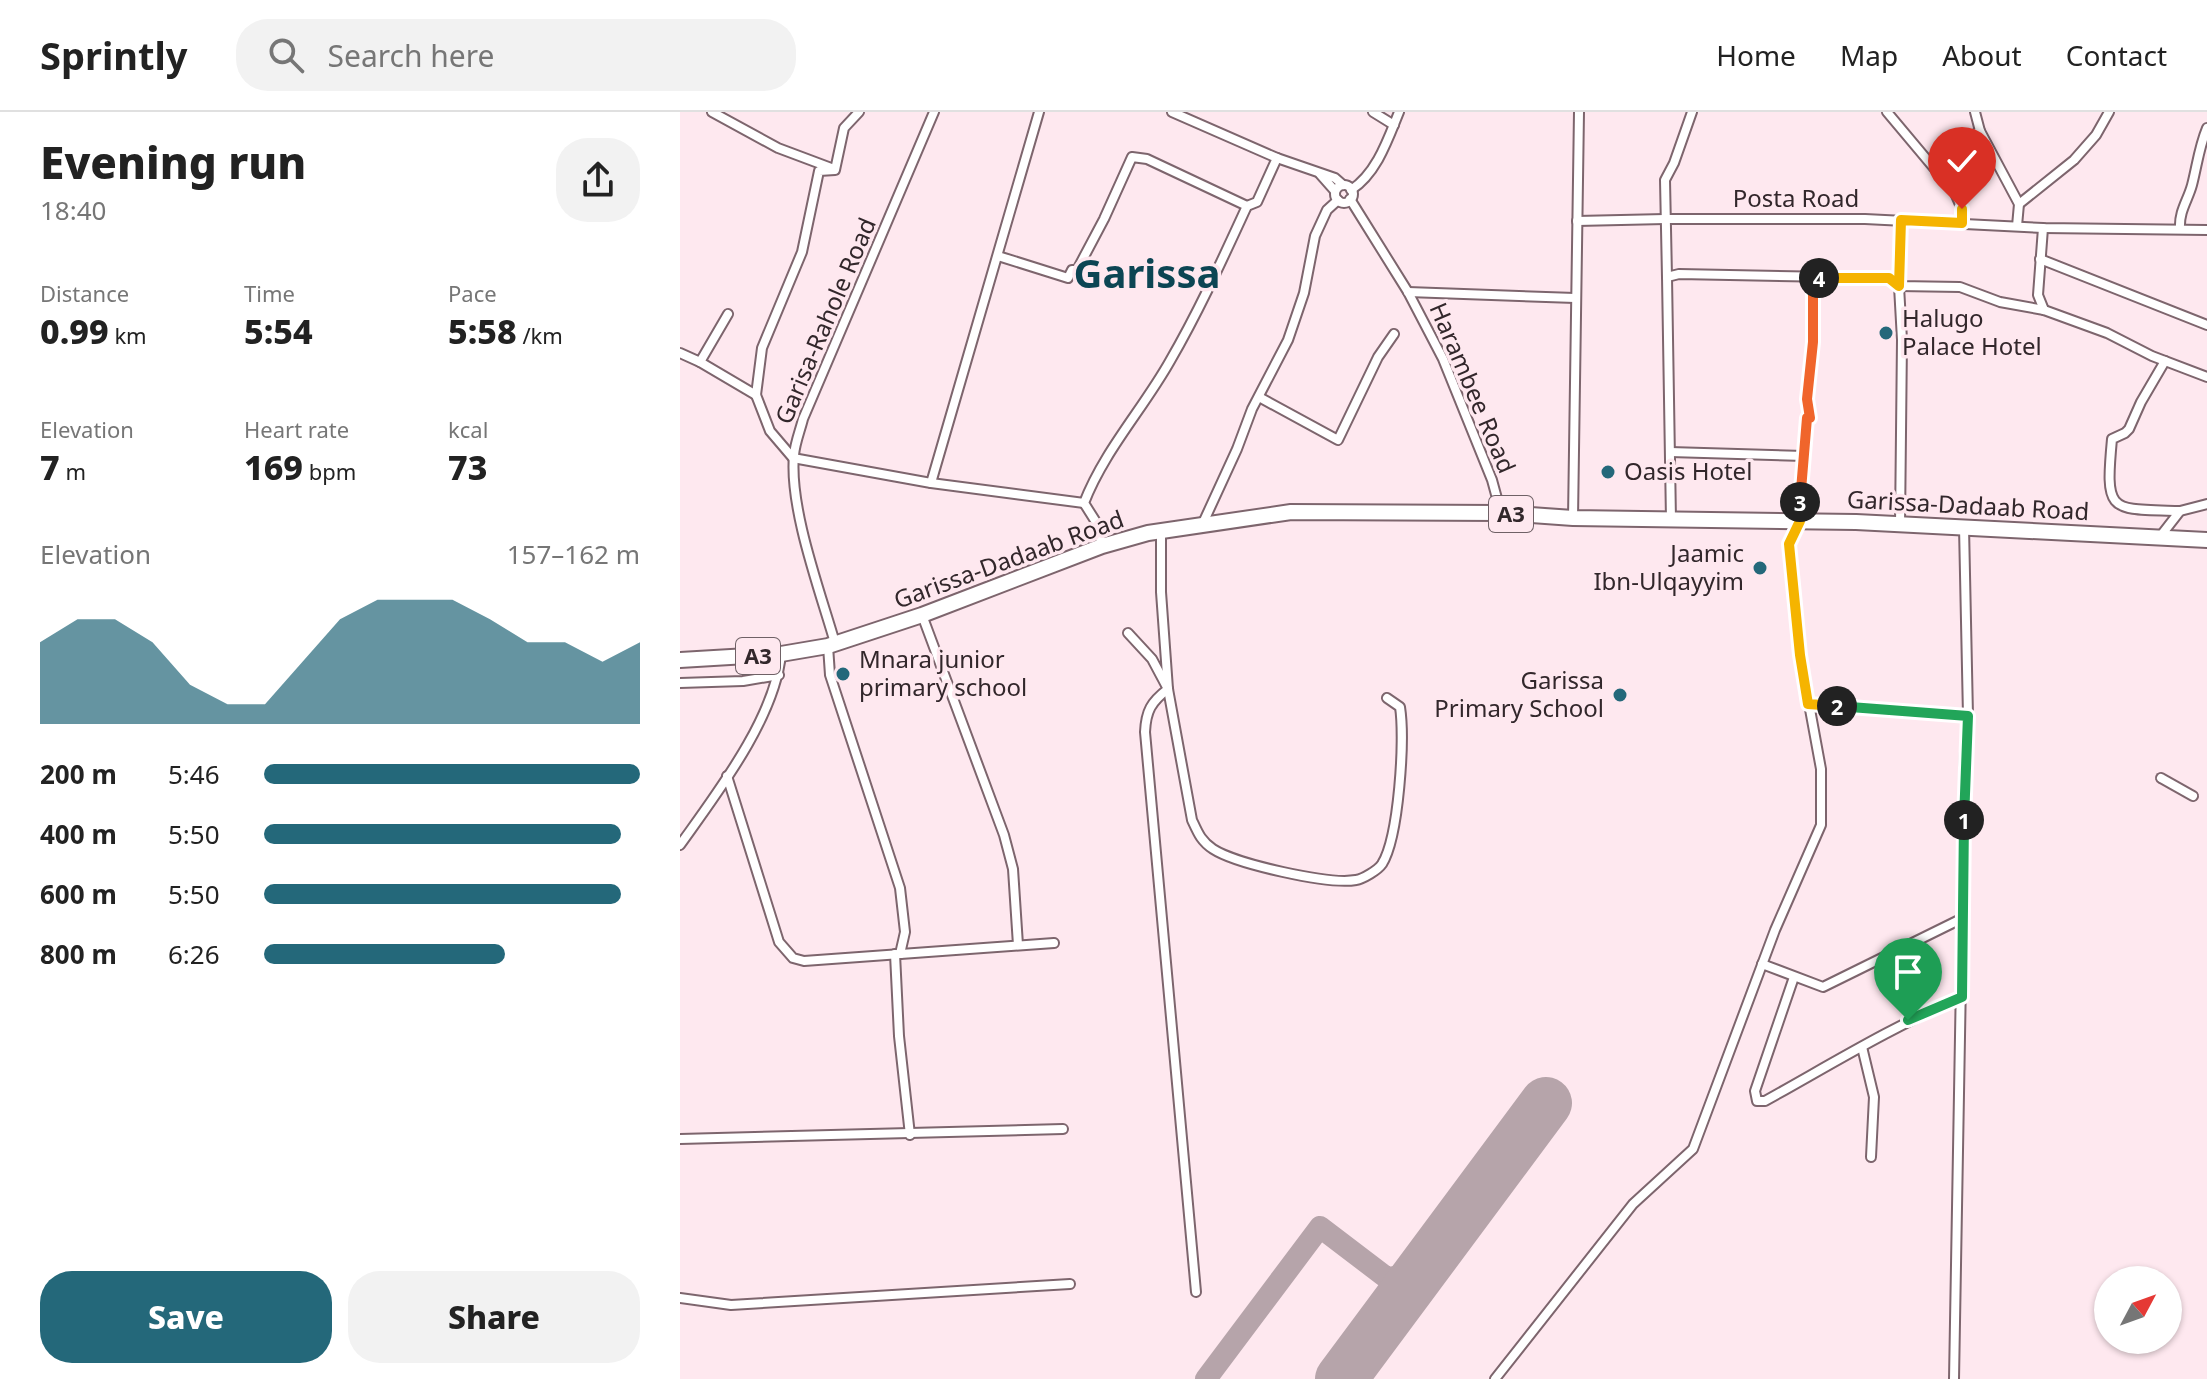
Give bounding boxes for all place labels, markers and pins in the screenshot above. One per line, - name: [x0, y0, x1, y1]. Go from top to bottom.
- pin: [1928, 127, 1996, 209]
- pin: 4: [1799, 258, 1839, 298]
- place label: Halugo Palace Hotel: [1902, 301, 2042, 362]
- marker: Halugo Palace Hotel: [1877, 324, 1895, 342]
- place label: Oasis Hotel: [1624, 454, 1752, 487]
- marker: Oasis Hotel: [1599, 463, 1617, 481]
- pin: 3: [1780, 482, 1820, 522]
- place label: Jaamic Ibn-Ulqayyim: [1593, 536, 1744, 597]
- marker: Jaamic Ibn-Ulqayyim: [1751, 559, 1769, 577]
- place label: Mnara junior primary school: [859, 642, 1027, 703]
- place label: Garissa Primary School: [1434, 663, 1604, 724]
- marker: Mnara junior primary school: [834, 665, 852, 683]
- marker: Garissa Primary School: [1611, 686, 1629, 704]
- pin: 2: [1817, 686, 1857, 726]
- pin: 1: [1944, 800, 1984, 840]
- pin: [1874, 938, 1942, 1020]

